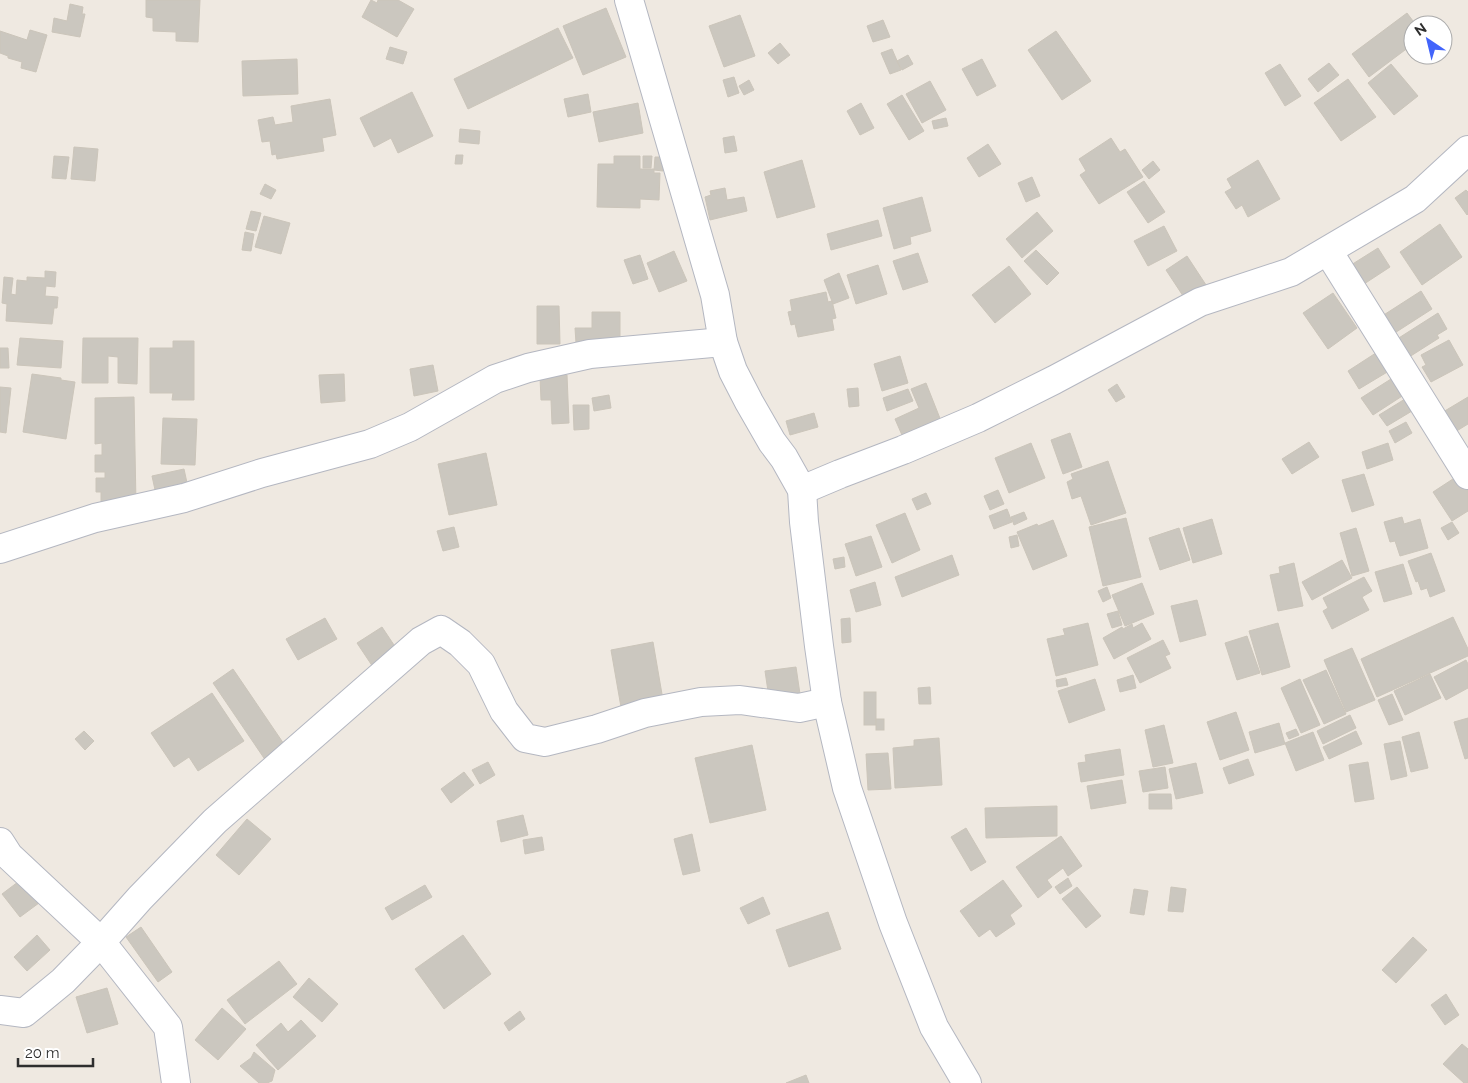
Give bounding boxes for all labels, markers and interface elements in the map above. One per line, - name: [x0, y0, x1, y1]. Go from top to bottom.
- north arrow: [1403, 15, 1453, 65]
- text: N: [1412, 20, 1430, 39]
- scale bar: [18, 1036, 92, 1068]
- text: 20 m: [25, 1044, 60, 1062]

